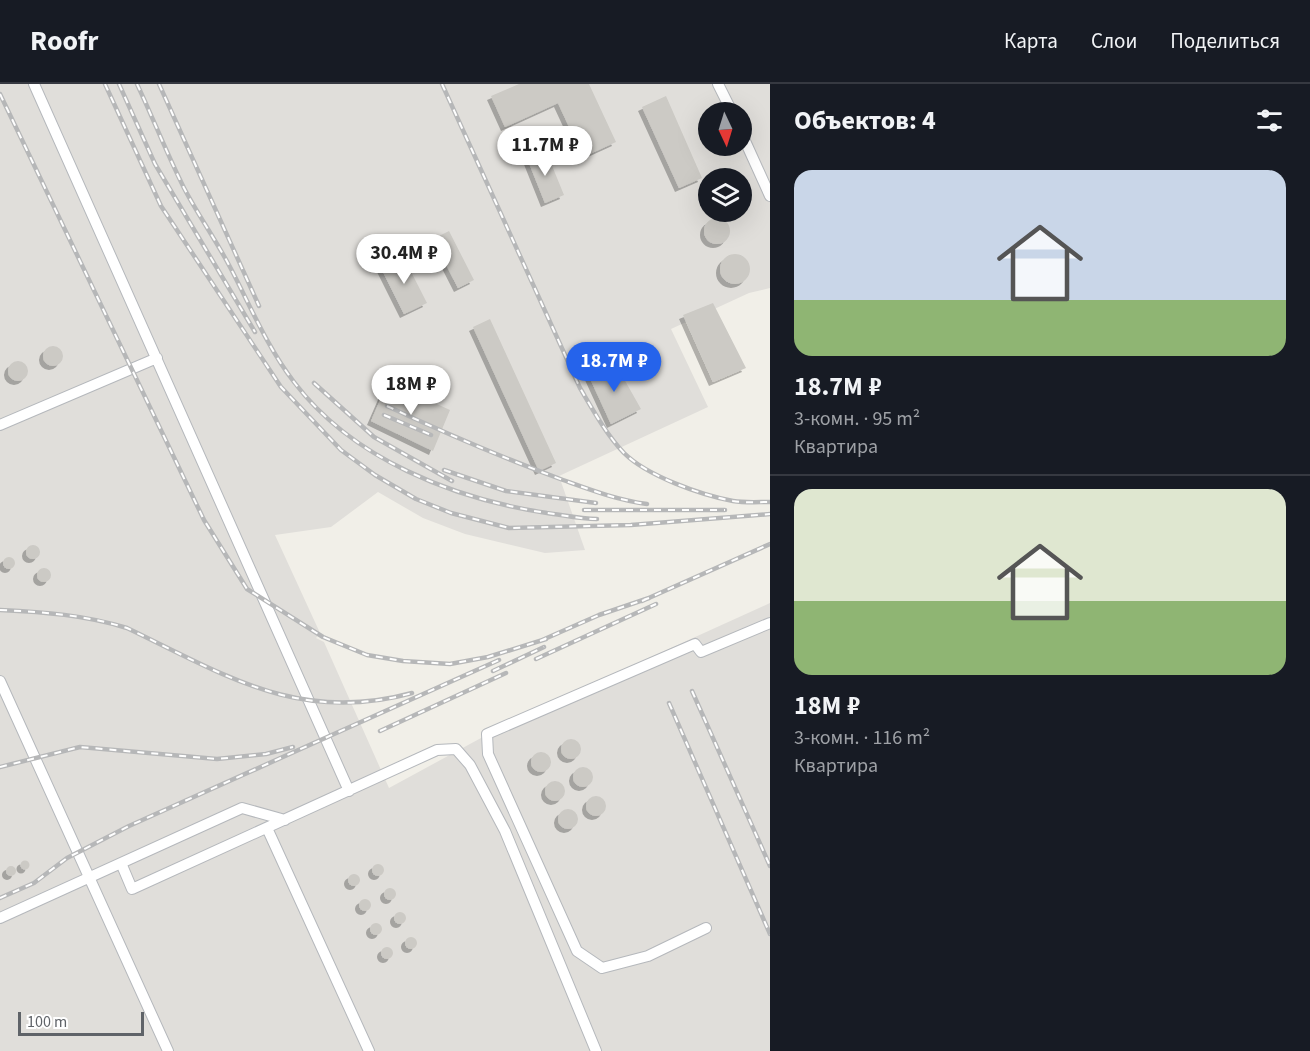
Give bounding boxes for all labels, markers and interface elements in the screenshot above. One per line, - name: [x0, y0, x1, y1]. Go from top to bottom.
- text: Roofr: [30, 21, 99, 61]
- text: Карта: [1004, 26, 1058, 56]
- text: Слои: [1091, 26, 1137, 56]
- text: Поделиться: [1170, 26, 1280, 56]
- north arrow: [698, 102, 752, 156]
- map controls: [698, 102, 752, 222]
- text: Объектов: 4: [794, 102, 936, 139]
- icon: filters: [1253, 104, 1286, 137]
- pin: 11.7M ₽: [490, 126, 600, 177]
- text: 11.7M ₽: [511, 131, 579, 159]
- button: layers: [698, 168, 752, 222]
- icon: home: [986, 209, 1094, 317]
- pin: 30.4M ₽: [349, 234, 459, 285]
- text: 30.4M ₽: [370, 239, 438, 267]
- pin: 18.7M ₽: [559, 342, 669, 393]
- text: 18.7M ₽: [580, 347, 648, 375]
- pin: 18M ₽: [369, 365, 453, 416]
- text: 18.7M ₽: [794, 368, 882, 405]
- text: 18M ₽: [386, 370, 436, 398]
- text: 3-комн. · 95 m²: [794, 405, 920, 433]
- text: Квартира: [794, 433, 878, 461]
- icon: home: [986, 528, 1094, 636]
- text: 18M ₽: [794, 687, 860, 724]
- text: 3-комн. · 116 m²: [794, 724, 930, 752]
- text: Квартира: [794, 752, 878, 780]
- scale bar: [18, 1009, 144, 1036]
- text: 100 m: [27, 1011, 67, 1033]

